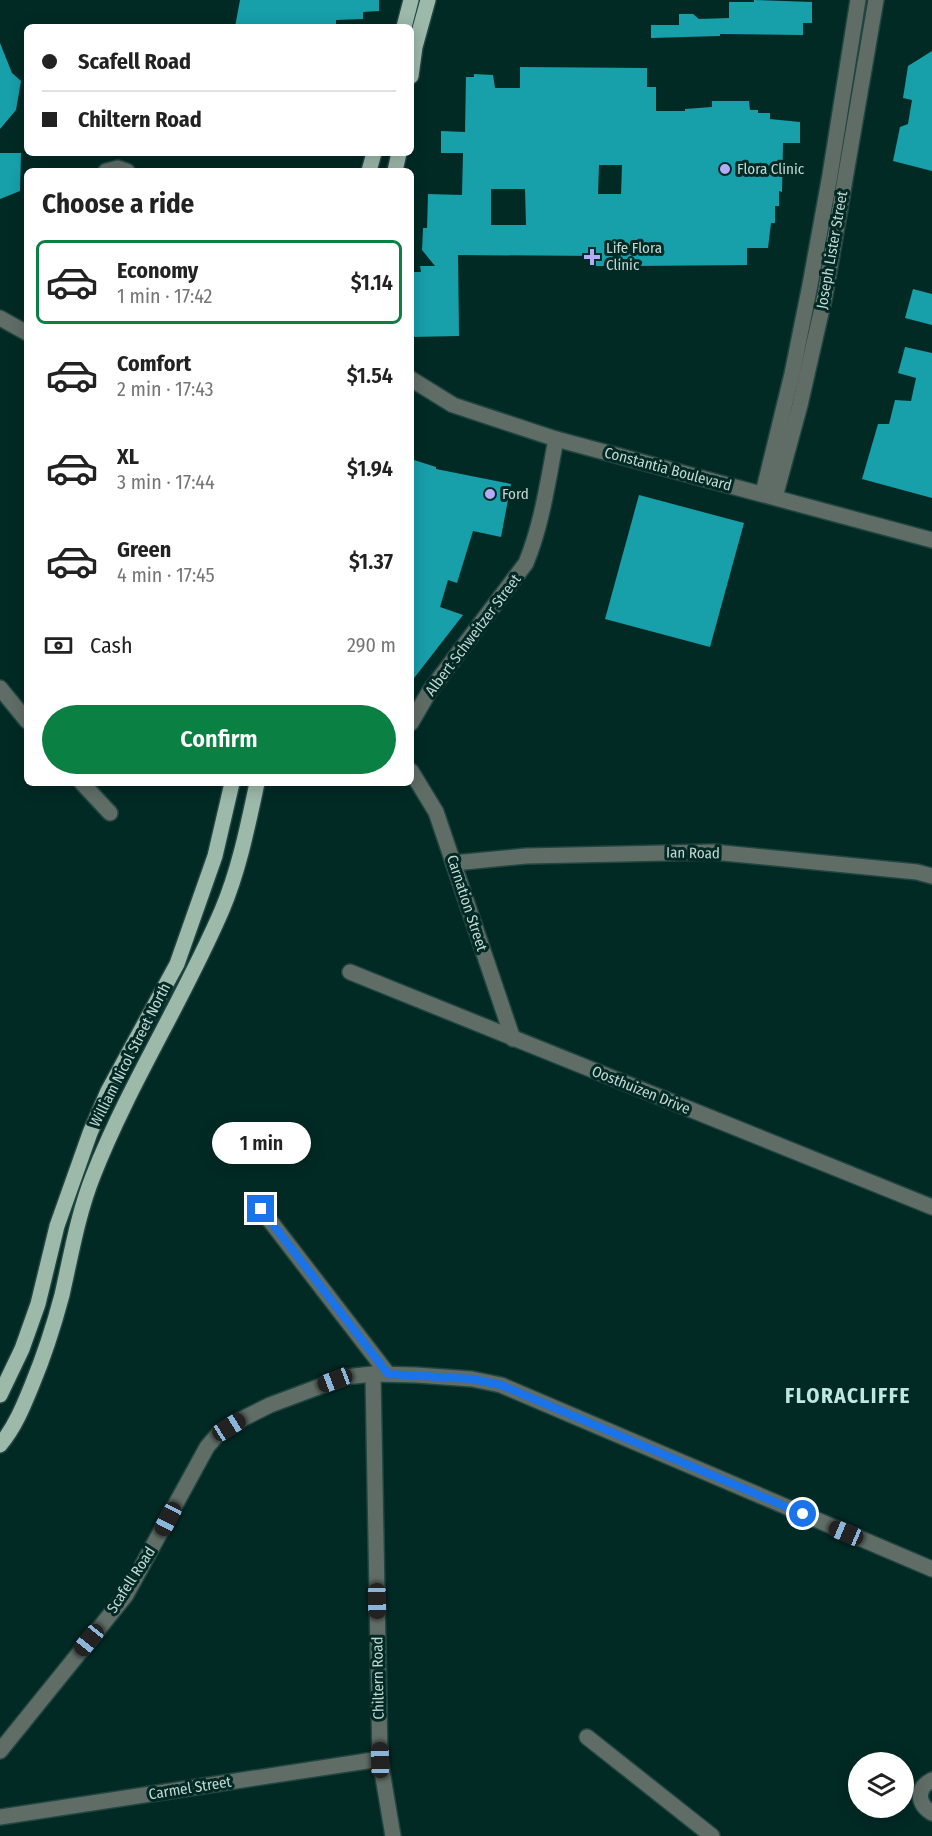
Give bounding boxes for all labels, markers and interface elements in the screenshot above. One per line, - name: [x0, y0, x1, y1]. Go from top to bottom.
- text: Scafell Road: [78, 48, 191, 75]
- text: Chiltern Road: [78, 106, 202, 133]
- place label: Flora Clinic: [737, 160, 805, 178]
- marker: Flora Clinic: [718, 162, 732, 176]
- text: Choose a ride: [42, 188, 194, 220]
- street label: Joseph Lister Street: [813, 189, 851, 311]
- place label: Life Flora Clinic: [606, 239, 662, 274]
- marker: Life Flora Clinic: [583, 248, 601, 266]
- icon: car: [45, 255, 99, 309]
- text: Economy: [117, 257, 198, 284]
- text: $1.14: [351, 269, 393, 296]
- text: 1 min · 17:42: [117, 284, 212, 308]
- icon: car: [45, 348, 99, 402]
- text: Comfort: [117, 350, 191, 377]
- text: $1.54: [347, 362, 393, 389]
- text: 2 min · 17:43: [117, 377, 214, 401]
- icon: car: [45, 441, 99, 495]
- text: XL: [117, 443, 139, 470]
- street label: Constantia Boulevard: [602, 443, 734, 495]
- text: $1.94: [347, 455, 393, 482]
- text: 3 min · 17:44: [117, 470, 215, 494]
- place label: Ford: [502, 485, 529, 503]
- marker: Ford: [483, 487, 497, 501]
- icon: car: [45, 534, 99, 588]
- text: Green: [117, 536, 171, 563]
- text: $1.37: [349, 548, 393, 575]
- text: 4 min · 17:45: [117, 563, 215, 587]
- street label: Albert Schweitzer Street: [421, 571, 525, 699]
- icon: cash: [42, 629, 75, 662]
- text: Cash: [90, 632, 133, 659]
- text: 290 m: [347, 633, 396, 657]
- button: Confirm: [42, 705, 396, 774]
- street label: Ian Road: [666, 844, 720, 862]
- street label: Carnation Street: [443, 853, 491, 954]
- street label: William Nicol Street North: [86, 980, 174, 1130]
- street label: Oosthuizen Drive: [589, 1062, 693, 1118]
- callout: 1 min: [212, 1122, 310, 1164]
- text: 1 min: [240, 1131, 283, 1155]
- route end: [247, 1195, 274, 1222]
- car: [315, 1365, 355, 1395]
- district label: FLORACLIFFE: [785, 1383, 911, 1409]
- car: [209, 1410, 249, 1444]
- car: [152, 1499, 184, 1539]
- route start: [789, 1500, 816, 1527]
- car: [826, 1518, 866, 1548]
- street label: Scafell Road: [103, 1543, 159, 1617]
- car: [368, 1583, 386, 1619]
- car: [71, 1620, 107, 1660]
- street label: Chiltern Road: [368, 1636, 388, 1720]
- car: [371, 1742, 389, 1778]
- map controls: [848, 1752, 914, 1818]
- button: layers: [848, 1752, 914, 1818]
- street label: Carmel Street: [147, 1773, 233, 1803]

